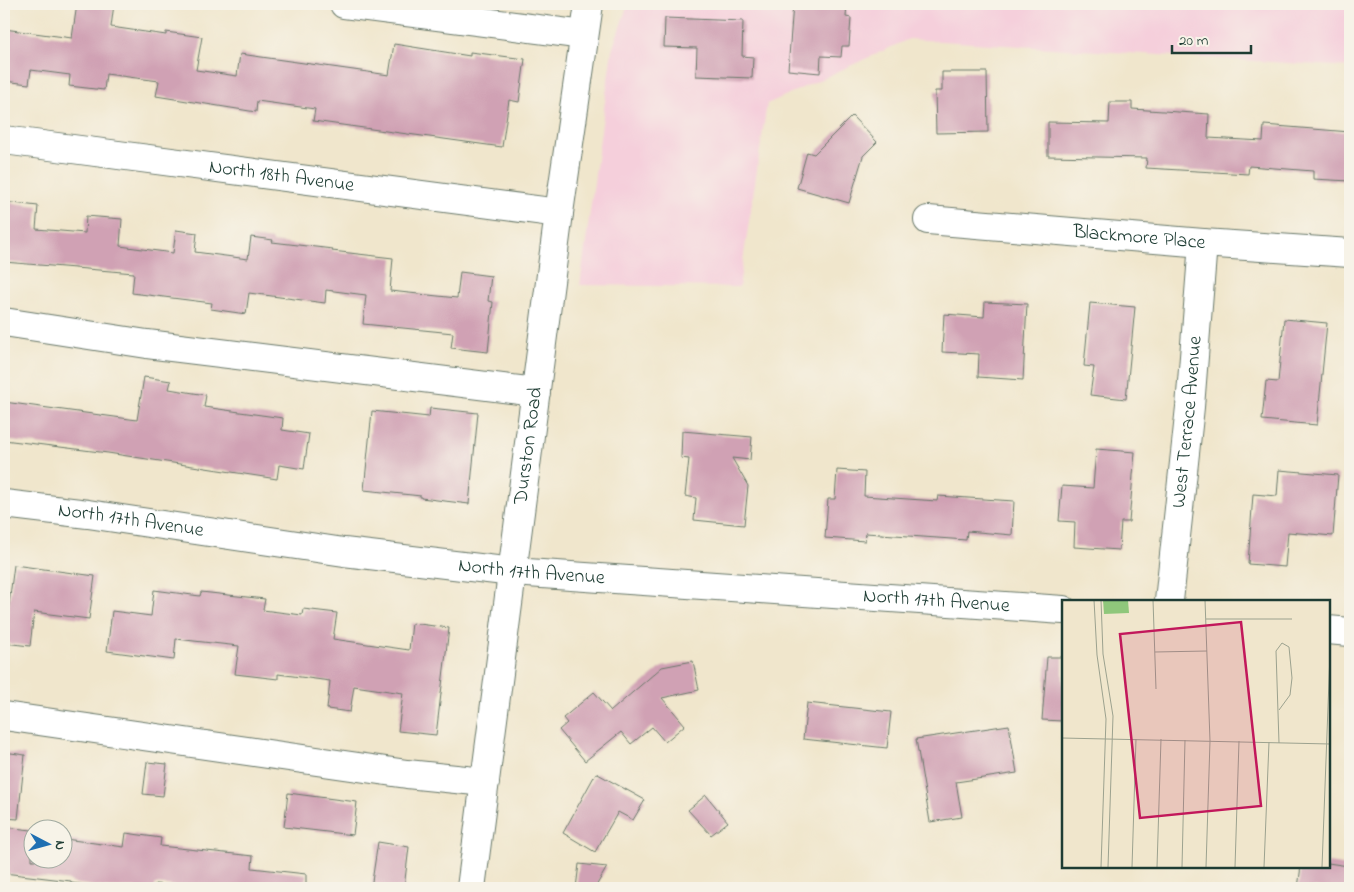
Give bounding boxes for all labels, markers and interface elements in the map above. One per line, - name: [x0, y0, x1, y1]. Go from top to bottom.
- scale bar: [1172, 22, 1250, 54]
- text: 20 m: [1179, 30, 1209, 52]
- street label: North 18th Avenue: [207, 153, 356, 200]
- street label: Blackmore Place: [1071, 218, 1207, 258]
- street label: West Terrace Avenue: [1165, 335, 1210, 509]
- street label: Durston Road: [507, 385, 551, 507]
- street label: North 17th Avenue: [56, 496, 206, 546]
- street label: North 17th Avenue: [457, 551, 606, 593]
- street label: North 17th Avenue: [862, 582, 1011, 621]
- inset map: [1062, 600, 1329, 867]
- north arrow: [22, 820, 72, 870]
- text: N: [49, 839, 70, 851]

